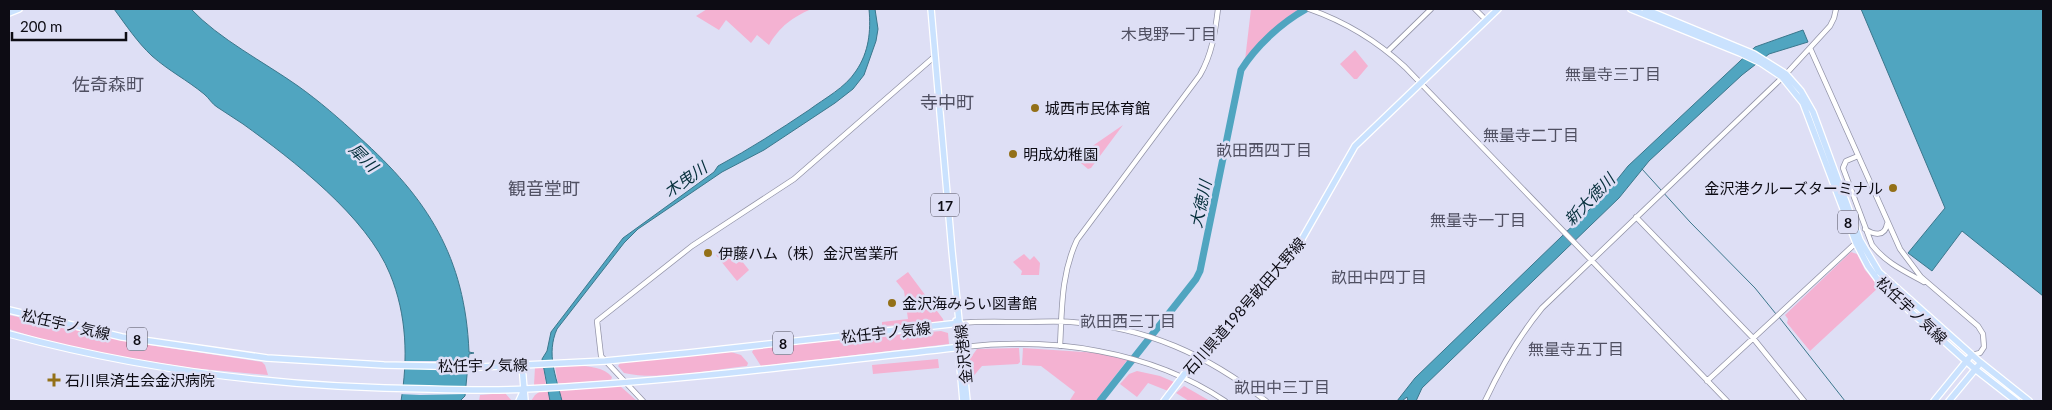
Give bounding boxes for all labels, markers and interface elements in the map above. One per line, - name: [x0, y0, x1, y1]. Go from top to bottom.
- scale bar: [12, 10, 126, 42]
- text: 200 m: [20, 17, 62, 35]
- district label: 木曳野一丁目: [1121, 24, 1217, 43]
- district label: 無量寺三丁目: [1565, 64, 1661, 83]
- district label: 佐奇森町: [72, 73, 144, 95]
- district label: 寺中町: [920, 91, 974, 113]
- place label: 城西市民体育館: [1045, 99, 1150, 117]
- marker: 城西市民体育館: [1029, 102, 1041, 114]
- district label: 無量寺二丁目: [1483, 125, 1579, 144]
- water label: 犀川: [346, 139, 383, 176]
- district label: 畝田西四丁目: [1216, 140, 1312, 159]
- place label: 明成幼稚園: [1023, 145, 1098, 163]
- marker: 明成幼稚園: [1007, 148, 1019, 160]
- water label: 木曳川: [660, 156, 712, 201]
- water label: 新大徳川: [1560, 168, 1619, 229]
- district label: 観音堂町: [508, 177, 580, 199]
- water label: 大徳川: [1186, 177, 1215, 229]
- place label: 金沢港クルーズターミナル: [1704, 179, 1883, 197]
- marker: 金沢港クルーズターミナル: [1887, 182, 1899, 194]
- road number: 17: [931, 194, 959, 216]
- district label: 無量寺一丁目: [1430, 210, 1526, 229]
- road number: 8: [1838, 210, 1858, 233]
- street label: 石川県道198号畝田大野線: [1179, 234, 1309, 378]
- place label: 伊藤ハム（株）金沢営業所: [718, 244, 898, 262]
- marker: 伊藤ハム（株）金沢営業所: [702, 247, 714, 259]
- district label: 畝田中四丁目: [1331, 267, 1427, 286]
- street label: 松任宇ノ気線: [1873, 273, 1951, 347]
- place label: 金沢海みらい図書館: [902, 294, 1037, 312]
- marker: 金沢海みらい図書館: [886, 297, 898, 309]
- street label: 松任宇ノ気線: [20, 305, 112, 343]
- district label: 畝田西三丁目: [1080, 311, 1176, 330]
- street label: 松任宇ノ気線: [840, 318, 932, 346]
- street label: 金沢港線: [951, 323, 975, 385]
- road number: 8: [127, 328, 147, 350]
- road number: 8: [773, 332, 793, 354]
- district label: 無量寺五丁目: [1528, 339, 1624, 358]
- street label: 松任宇ノ気線: [438, 355, 528, 375]
- place label: 石川県済生会金沢病院: [65, 371, 215, 389]
- marker: 石川県済生会金沢病院: [47, 373, 61, 387]
- district label: 畝田中三丁目: [1234, 377, 1330, 396]

